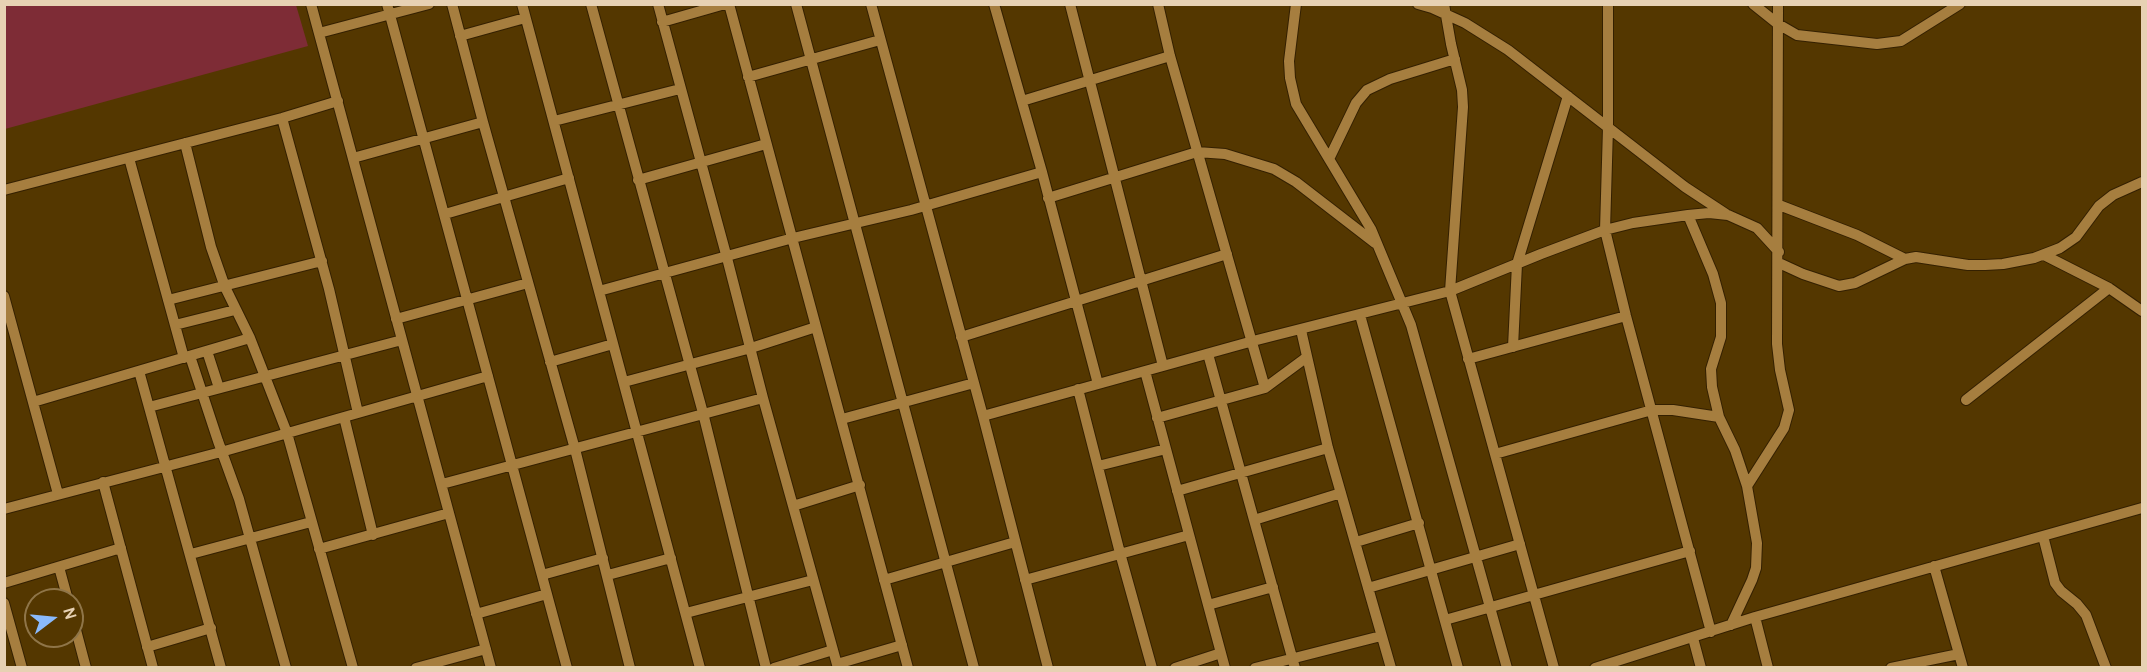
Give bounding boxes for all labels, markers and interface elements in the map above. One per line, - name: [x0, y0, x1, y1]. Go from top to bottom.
- north arrow: [24, 588, 84, 648]
- text: N: [59, 605, 81, 622]

